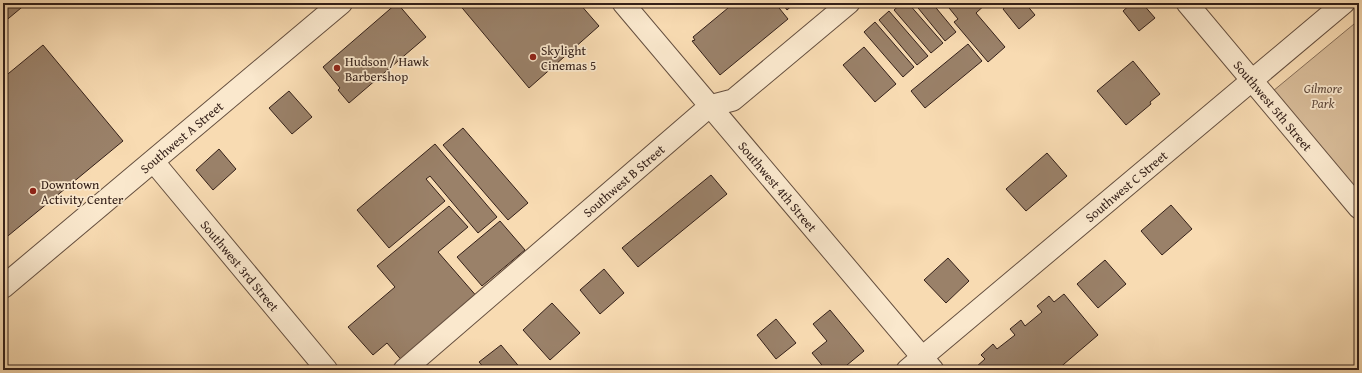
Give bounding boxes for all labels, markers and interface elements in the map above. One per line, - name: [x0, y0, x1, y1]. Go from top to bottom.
- place label: Skylight Cinemas 5: [541, 41, 596, 75]
- place label: Hudson / Hawk Barbershop: [345, 52, 429, 86]
- marker: Skylight Cinemas 5: [528, 52, 538, 62]
- street label: Southwest 5th Street: [1229, 56, 1317, 156]
- marker: Hudson / Hawk Barbershop: [332, 63, 342, 73]
- park label: Gilmore Park: [1304, 79, 1342, 113]
- street label: Southwest A Street: [136, 96, 227, 178]
- street label: Southwest 4th Street: [734, 137, 822, 236]
- street label: Southwest B Street: [578, 140, 669, 221]
- street label: Southwest C Street: [1081, 146, 1172, 226]
- place label: Downtown Activity Center: [41, 175, 124, 209]
- marker: Downtown Activity Center: [28, 186, 38, 196]
- street label: Southwest 3rd Street: [196, 216, 284, 316]

